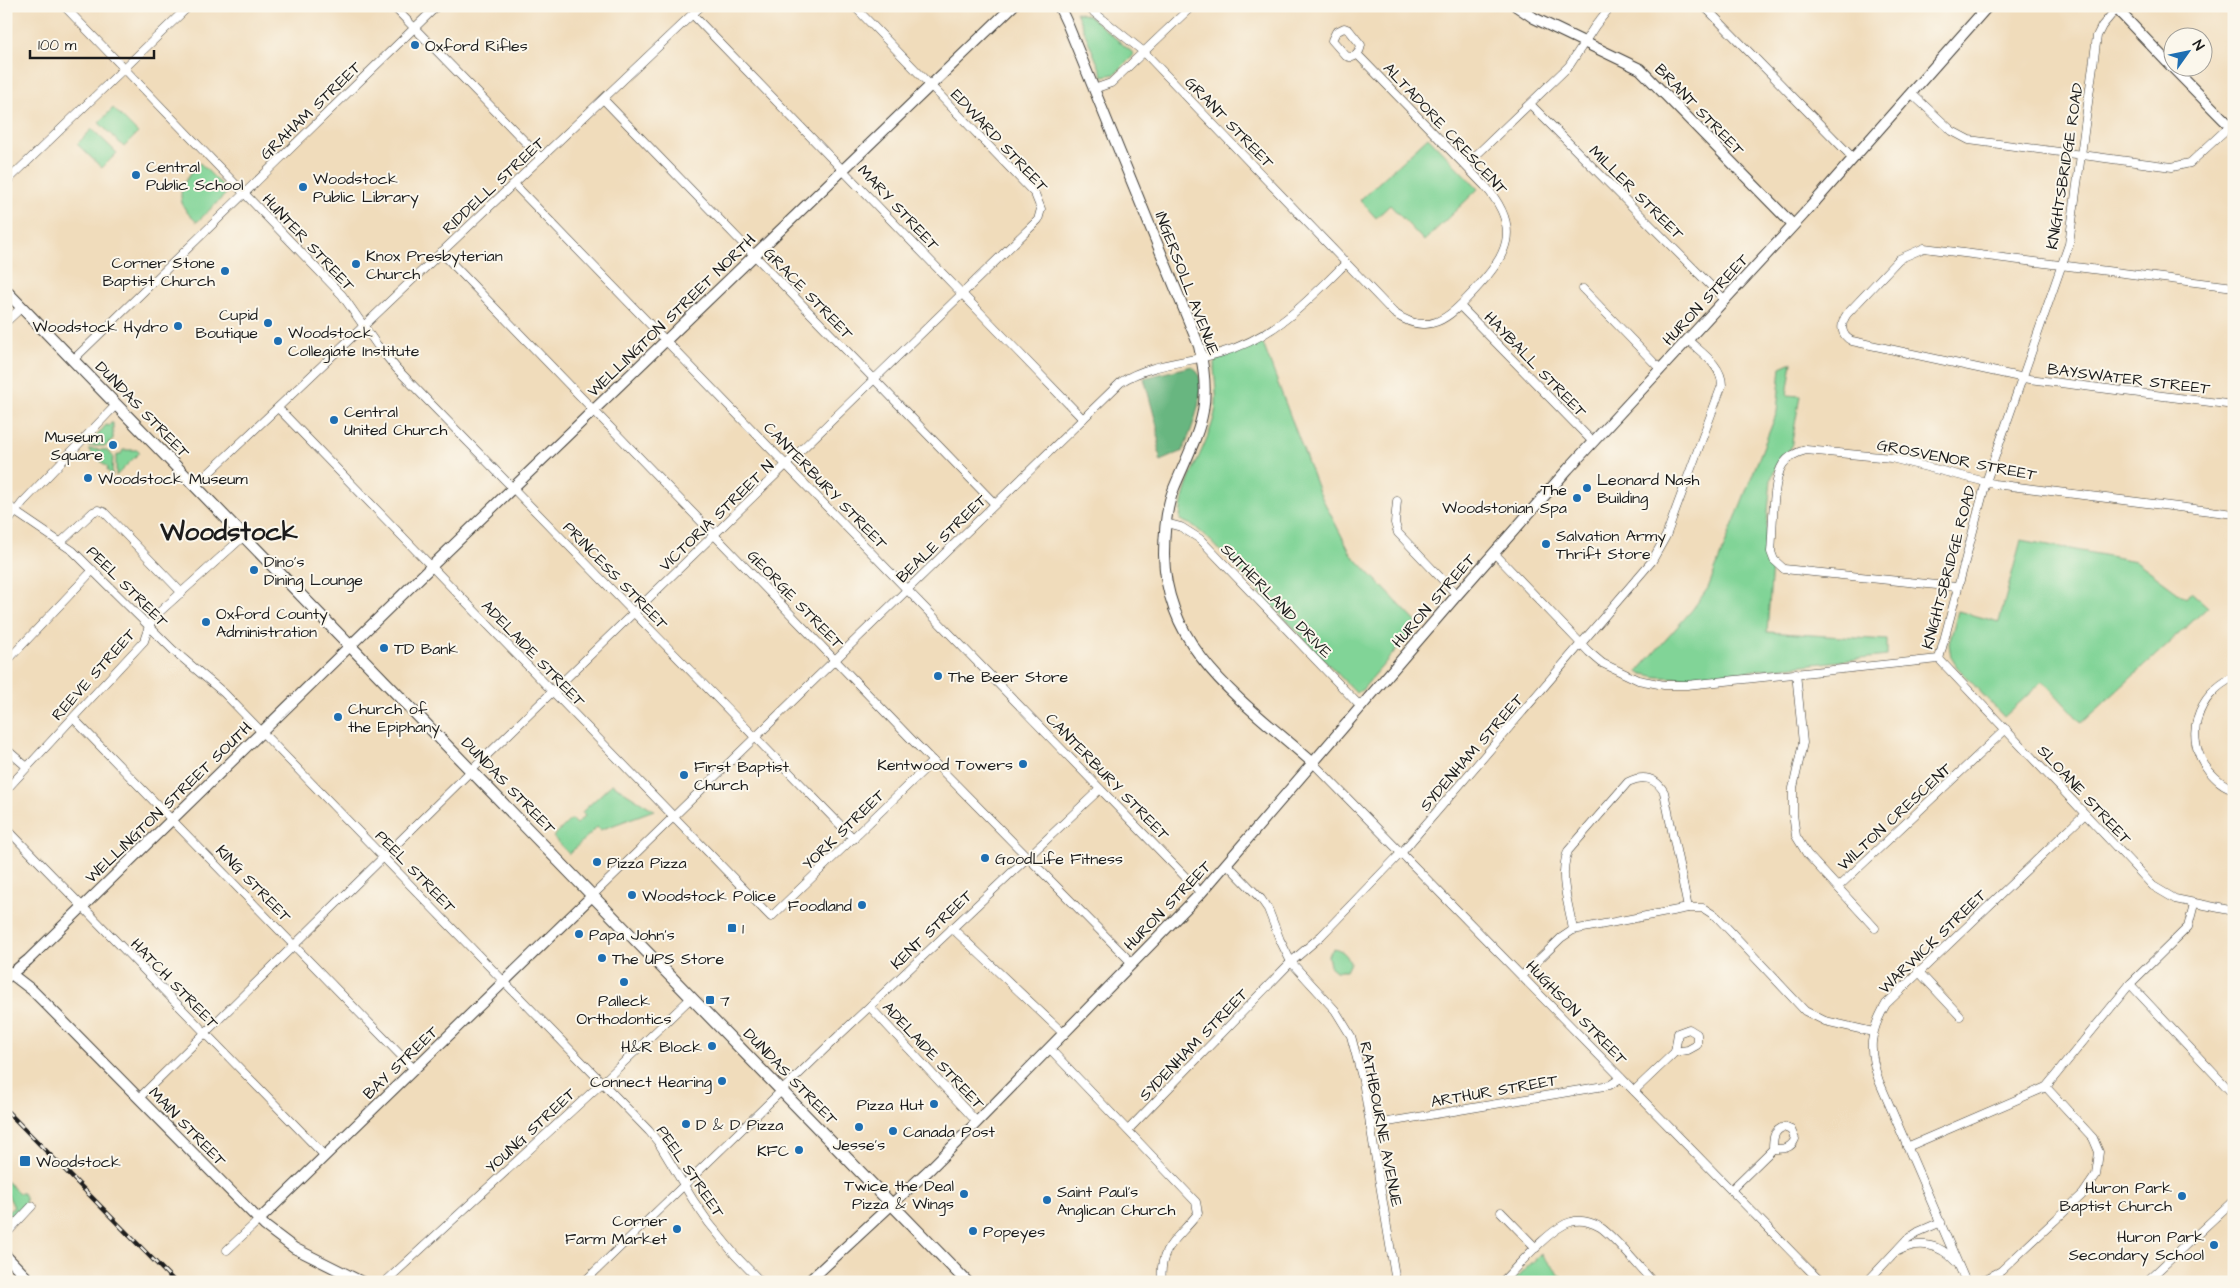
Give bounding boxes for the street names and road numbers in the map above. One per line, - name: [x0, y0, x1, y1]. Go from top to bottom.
- street label: GRAHAM STREET: [255, 57, 366, 165]
- street label: ALTADORE CRESCENT: [1378, 58, 1512, 200]
- street label: BRANT STREET: [1650, 59, 1749, 161]
- street label: GRANT STREET: [1180, 72, 1279, 173]
- street label: KNIGHTSBRIDGE ROAD: [2041, 81, 2089, 251]
- street label: EDWARD STREET: [946, 84, 1053, 197]
- street label: RIDDELL STREET: [437, 132, 550, 239]
- street label: MILLER STREET: [1584, 141, 1689, 245]
- street label: MARY STREET: [853, 160, 944, 256]
- street label: HUNTER STREET: [257, 189, 359, 296]
- street label: INGERSOLL AVENUE: [1150, 208, 1225, 359]
- street label: WELLINGTON STREET NORTH: [583, 229, 761, 402]
- street label: GRACE STREET: [759, 243, 858, 345]
- street label: HURON STREET: [1658, 249, 1754, 350]
- street label: HAYBALL STREET: [1479, 307, 1592, 422]
- street label: DUNDAS STREET: [90, 356, 194, 463]
- street label: BAYSWATER STREET: [2046, 358, 2211, 400]
- street label: CANTERBURY STREET: [758, 417, 892, 554]
- street label: GROSVENOR STREET: [1875, 434, 2039, 486]
- street label: VICTORIA STREET N: [654, 455, 779, 576]
- street label: KNIGHTSBRIDGE ROAD: [1917, 483, 1981, 651]
- street label: BEALE STREET: [891, 490, 992, 588]
- street label: PRINCESS STREET: [558, 517, 673, 635]
- street label: SUTHERLAND DRIVE: [1216, 539, 1337, 663]
- street label: PEEL STREET: [82, 541, 173, 632]
- street label: GEORGE STREET: [742, 545, 848, 654]
- street label: HURON STREET: [1387, 549, 1481, 652]
- street label: ADELAIDE STREET: [477, 595, 590, 712]
- street label: REEVE STREET: [46, 624, 141, 725]
- street label: SYDENHAM STREET: [1415, 689, 1529, 816]
- street label: CANTERBURY STREET: [1040, 708, 1174, 845]
- street label: WELLINGTON STREET SOUTH: [81, 717, 257, 888]
- street label: DUNDAS STREET: [456, 732, 560, 839]
- street label: SLOANE STREET: [2032, 740, 2136, 849]
- street label: WILTON CRESCENT: [1833, 758, 1957, 876]
- street label: YORK STREET: [797, 785, 890, 875]
- street label: PEEL STREET: [370, 826, 460, 918]
- street label: KING STREET: [211, 840, 296, 927]
- street label: HURON STREET: [1119, 856, 1217, 956]
- street label: WARWICK STREET: [1874, 884, 1991, 999]
- street label: KENT STREET: [886, 885, 978, 974]
- street label: HATCH STREET: [125, 934, 223, 1034]
- street label: HUGHSON STREET: [1521, 956, 1632, 1070]
- street label: SYDENHAM STREET: [1134, 983, 1253, 1106]
- street label: ADELAIDE STREET: [877, 997, 989, 1115]
- street label: BAY STREET: [358, 1021, 443, 1104]
- street label: DUNDAS STREET: [738, 1023, 842, 1130]
- street label: RATHBOURNE AVENUE: [1354, 1040, 1408, 1209]
- street label: ARTHUR STREET: [1429, 1069, 1559, 1113]
- street label: MAIN STREET: [144, 1082, 231, 1171]
- street label: YOUNG STREET: [481, 1083, 581, 1178]
- street label: PEEL STREET: [651, 1121, 729, 1222]

